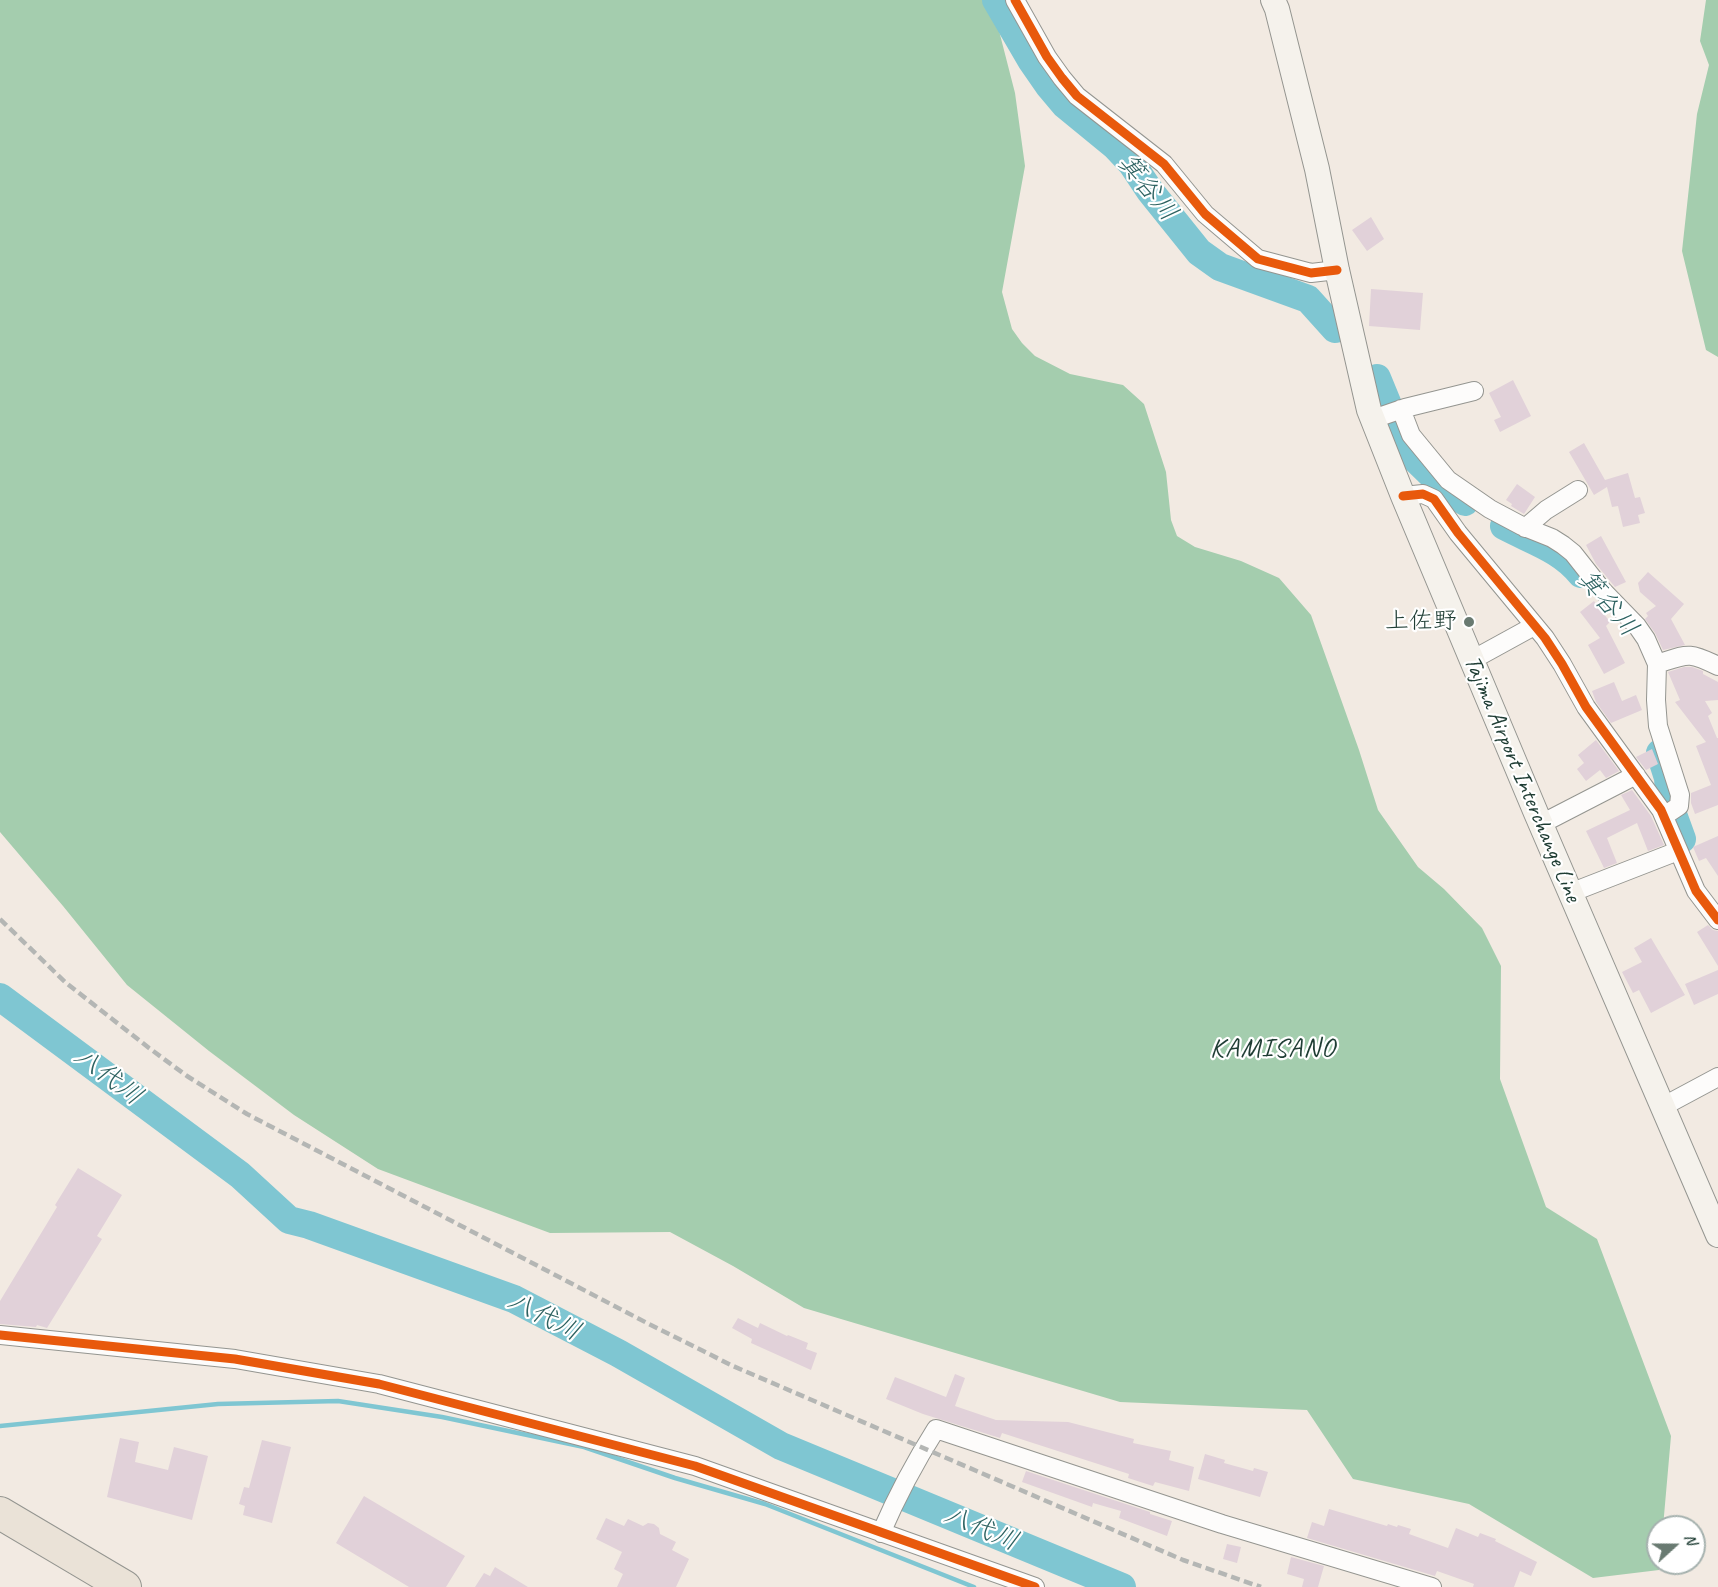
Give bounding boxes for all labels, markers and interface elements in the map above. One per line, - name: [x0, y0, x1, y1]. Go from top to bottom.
- water label: 箕谷川: [1110, 148, 1184, 228]
- water label: 箕谷川: [1570, 564, 1644, 644]
- place label: 上佐野: [1385, 608, 1457, 636]
- marker: 上佐野: [1462, 615, 1476, 629]
- street label: Tajima Airport Interchange Line: [1457, 652, 1587, 906]
- district label: KAMISANO: [1211, 1033, 1335, 1065]
- water label: 八代川: [67, 1041, 149, 1113]
- water label: 八代川: [502, 1285, 586, 1349]
- water label: 八代川: [939, 1499, 1023, 1559]
- north arrow: [1646, 1515, 1706, 1575]
- text: N: [1680, 1531, 1702, 1547]

